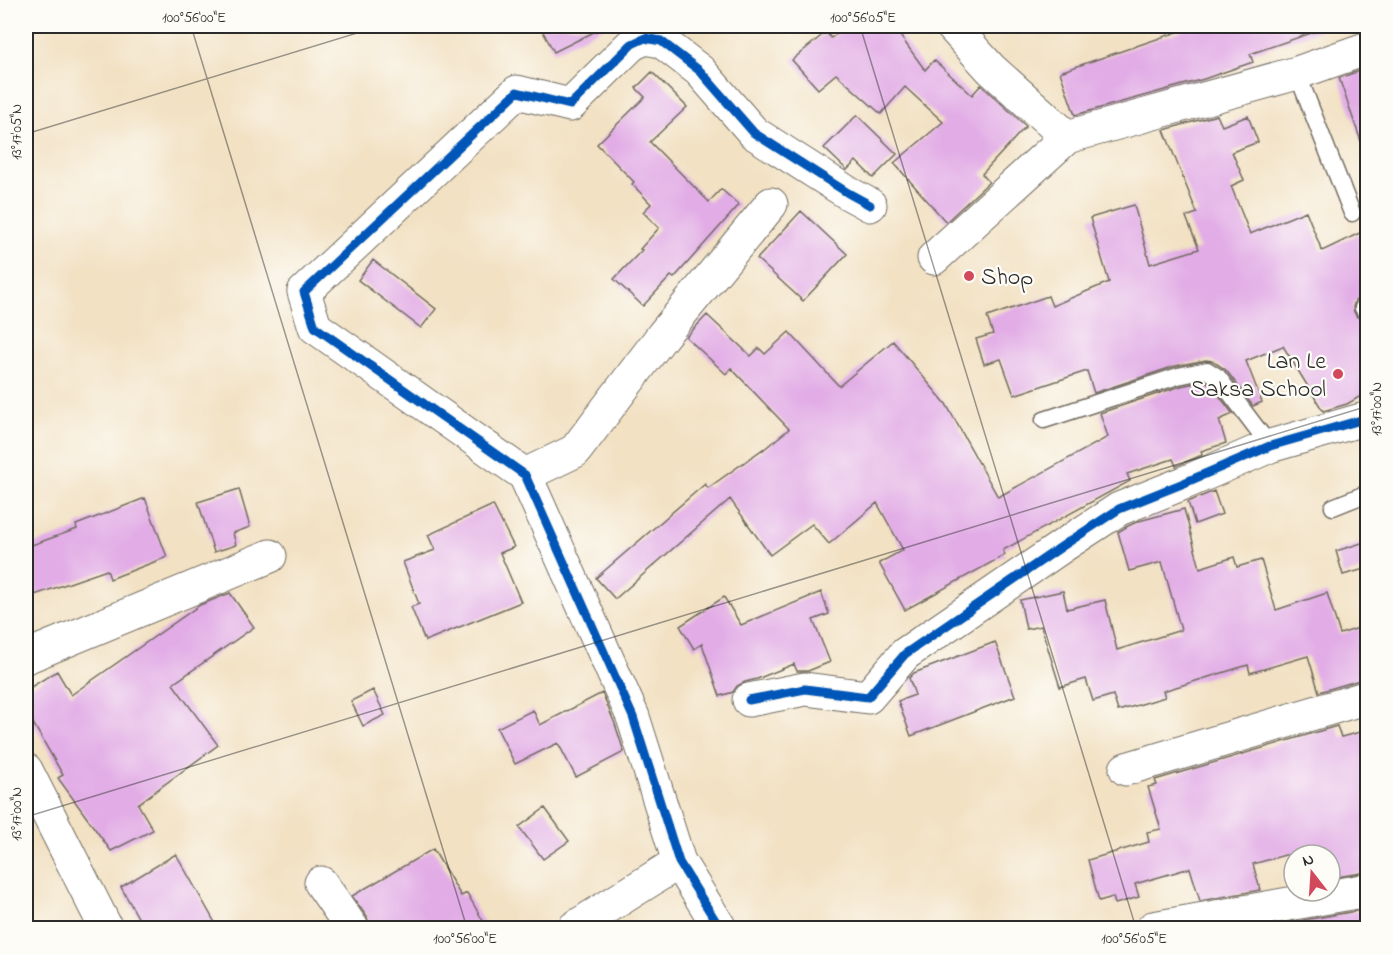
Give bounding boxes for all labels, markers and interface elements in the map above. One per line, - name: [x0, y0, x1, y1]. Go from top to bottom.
- text: 100°56'00"E: [162, 7, 226, 29]
- text: 100°56'05"E: [830, 7, 896, 29]
- text: 13°17'05"N: [6, 104, 28, 160]
- place label: Shop: [981, 261, 1033, 296]
- marker: Shop: [962, 269, 976, 283]
- place label: Lan Le Saksa School: [1190, 345, 1326, 408]
- marker: Lan Le Saksa School: [1331, 367, 1345, 381]
- text: 13°17'00"N: [1366, 382, 1388, 436]
- text: 13°17'00"N: [6, 787, 28, 841]
- north arrow: [1282, 843, 1342, 903]
- text: N: [1300, 847, 1317, 874]
- text: 100°56'00"E: [433, 928, 497, 950]
- text: 100°56'05"E: [1101, 928, 1167, 950]

